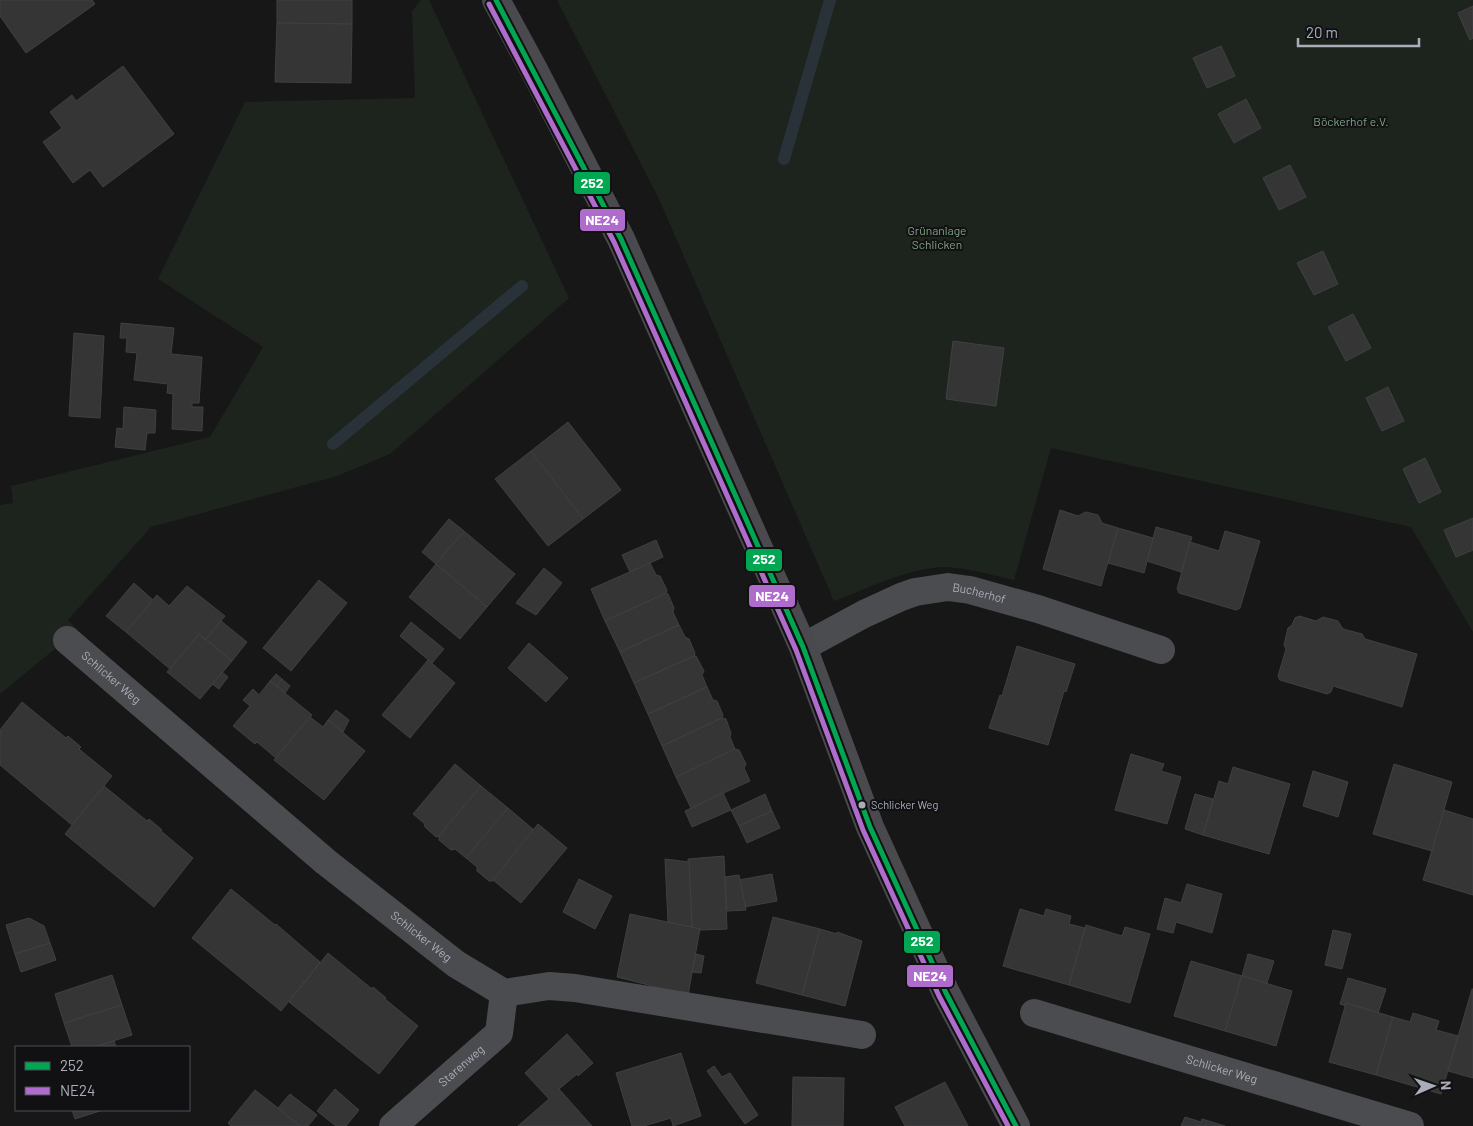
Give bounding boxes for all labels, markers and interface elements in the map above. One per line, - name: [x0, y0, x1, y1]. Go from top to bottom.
- scale bar: [1298, 15, 1419, 47]
- text: 20 m: [1306, 23, 1338, 41]
- park label: Böckerhof e.V.: [1313, 114, 1389, 128]
- line badge: 252: [573, 171, 611, 195]
- text: 252: [580, 174, 604, 191]
- line badge: NE24: [579, 208, 626, 232]
- text: NE24: [585, 211, 619, 228]
- park label: Grünanlage Schlicken: [908, 223, 966, 251]
- line badge: 252: [745, 548, 783, 572]
- text: 252: [752, 550, 776, 567]
- street label: Bucherhof: [952, 580, 1007, 606]
- line badge: NE24: [748, 584, 796, 608]
- text: NE24: [755, 587, 789, 604]
- street label: Schlicker Weg: [79, 648, 144, 706]
- place label: Schlicker Weg: [871, 798, 938, 811]
- marker: Schlicker Weg: [857, 800, 867, 810]
- street label: Schlicker Weg: [388, 908, 455, 964]
- line badge: 252: [903, 930, 941, 954]
- text: 252: [910, 932, 934, 949]
- line badge: NE24: [906, 964, 954, 988]
- text: NE24: [913, 967, 947, 984]
- street label: Starenweg: [435, 1042, 486, 1089]
- legend: [15, 1046, 190, 1111]
- street label: Schlicker Weg: [1185, 1051, 1259, 1086]
- text: 252: [60, 1056, 84, 1074]
- north arrow: [1408, 1061, 1458, 1111]
- text: NE24: [60, 1081, 95, 1099]
- text: N: [1438, 1081, 1455, 1090]

